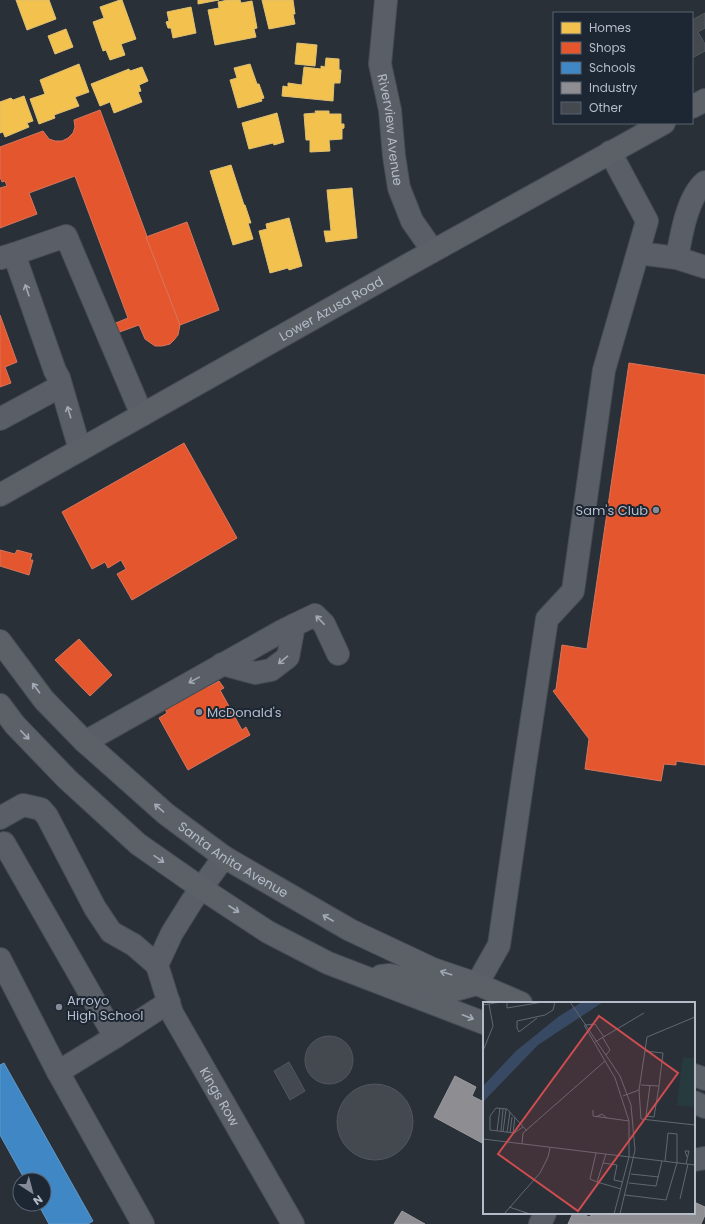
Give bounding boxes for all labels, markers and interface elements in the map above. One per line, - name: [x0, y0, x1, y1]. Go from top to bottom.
- legend: [553, 12, 693, 124]
- text: Homes: [589, 19, 631, 36]
- text: Shops: [589, 39, 626, 56]
- text: Schools: [589, 59, 636, 76]
- street label: Riverview Avenue: [372, 72, 408, 187]
- text: Industry: [589, 79, 638, 96]
- text: Other: [589, 99, 623, 116]
- street label: Lower Azusa Road: [276, 272, 387, 346]
- one-way arrow: [23, 283, 30, 296]
- one-way arrow: [65, 406, 72, 419]
- place label: Sam's Club: [576, 501, 648, 520]
- marker: Sam's Club: [651, 505, 661, 515]
- one-way arrow: [315, 615, 324, 625]
- one-way arrow: [277, 656, 288, 665]
- one-way arrow: [188, 677, 200, 685]
- one-way arrow: [31, 682, 40, 693]
- place label: McDonald's: [207, 703, 282, 722]
- marker: McDonald's: [194, 707, 204, 717]
- one-way arrow: [20, 730, 30, 740]
- one-way arrow: [154, 803, 164, 813]
- street label: Santa Anita Avenue: [174, 817, 292, 902]
- one-way arrow: [153, 855, 164, 863]
- one-way arrow: [228, 906, 240, 914]
- one-way arrow: [322, 913, 334, 921]
- one-way arrow: [439, 969, 452, 976]
- place label: Arroyo High School: [67, 991, 143, 1025]
- marker: Arroyo High School: [54, 1002, 64, 1012]
- inset map: [483, 1002, 695, 1214]
- one-way arrow: [461, 1014, 473, 1022]
- street label: Kings Row: [195, 1064, 244, 1130]
- north arrow: [12, 1172, 52, 1212]
- text: N: [30, 1191, 46, 1209]

